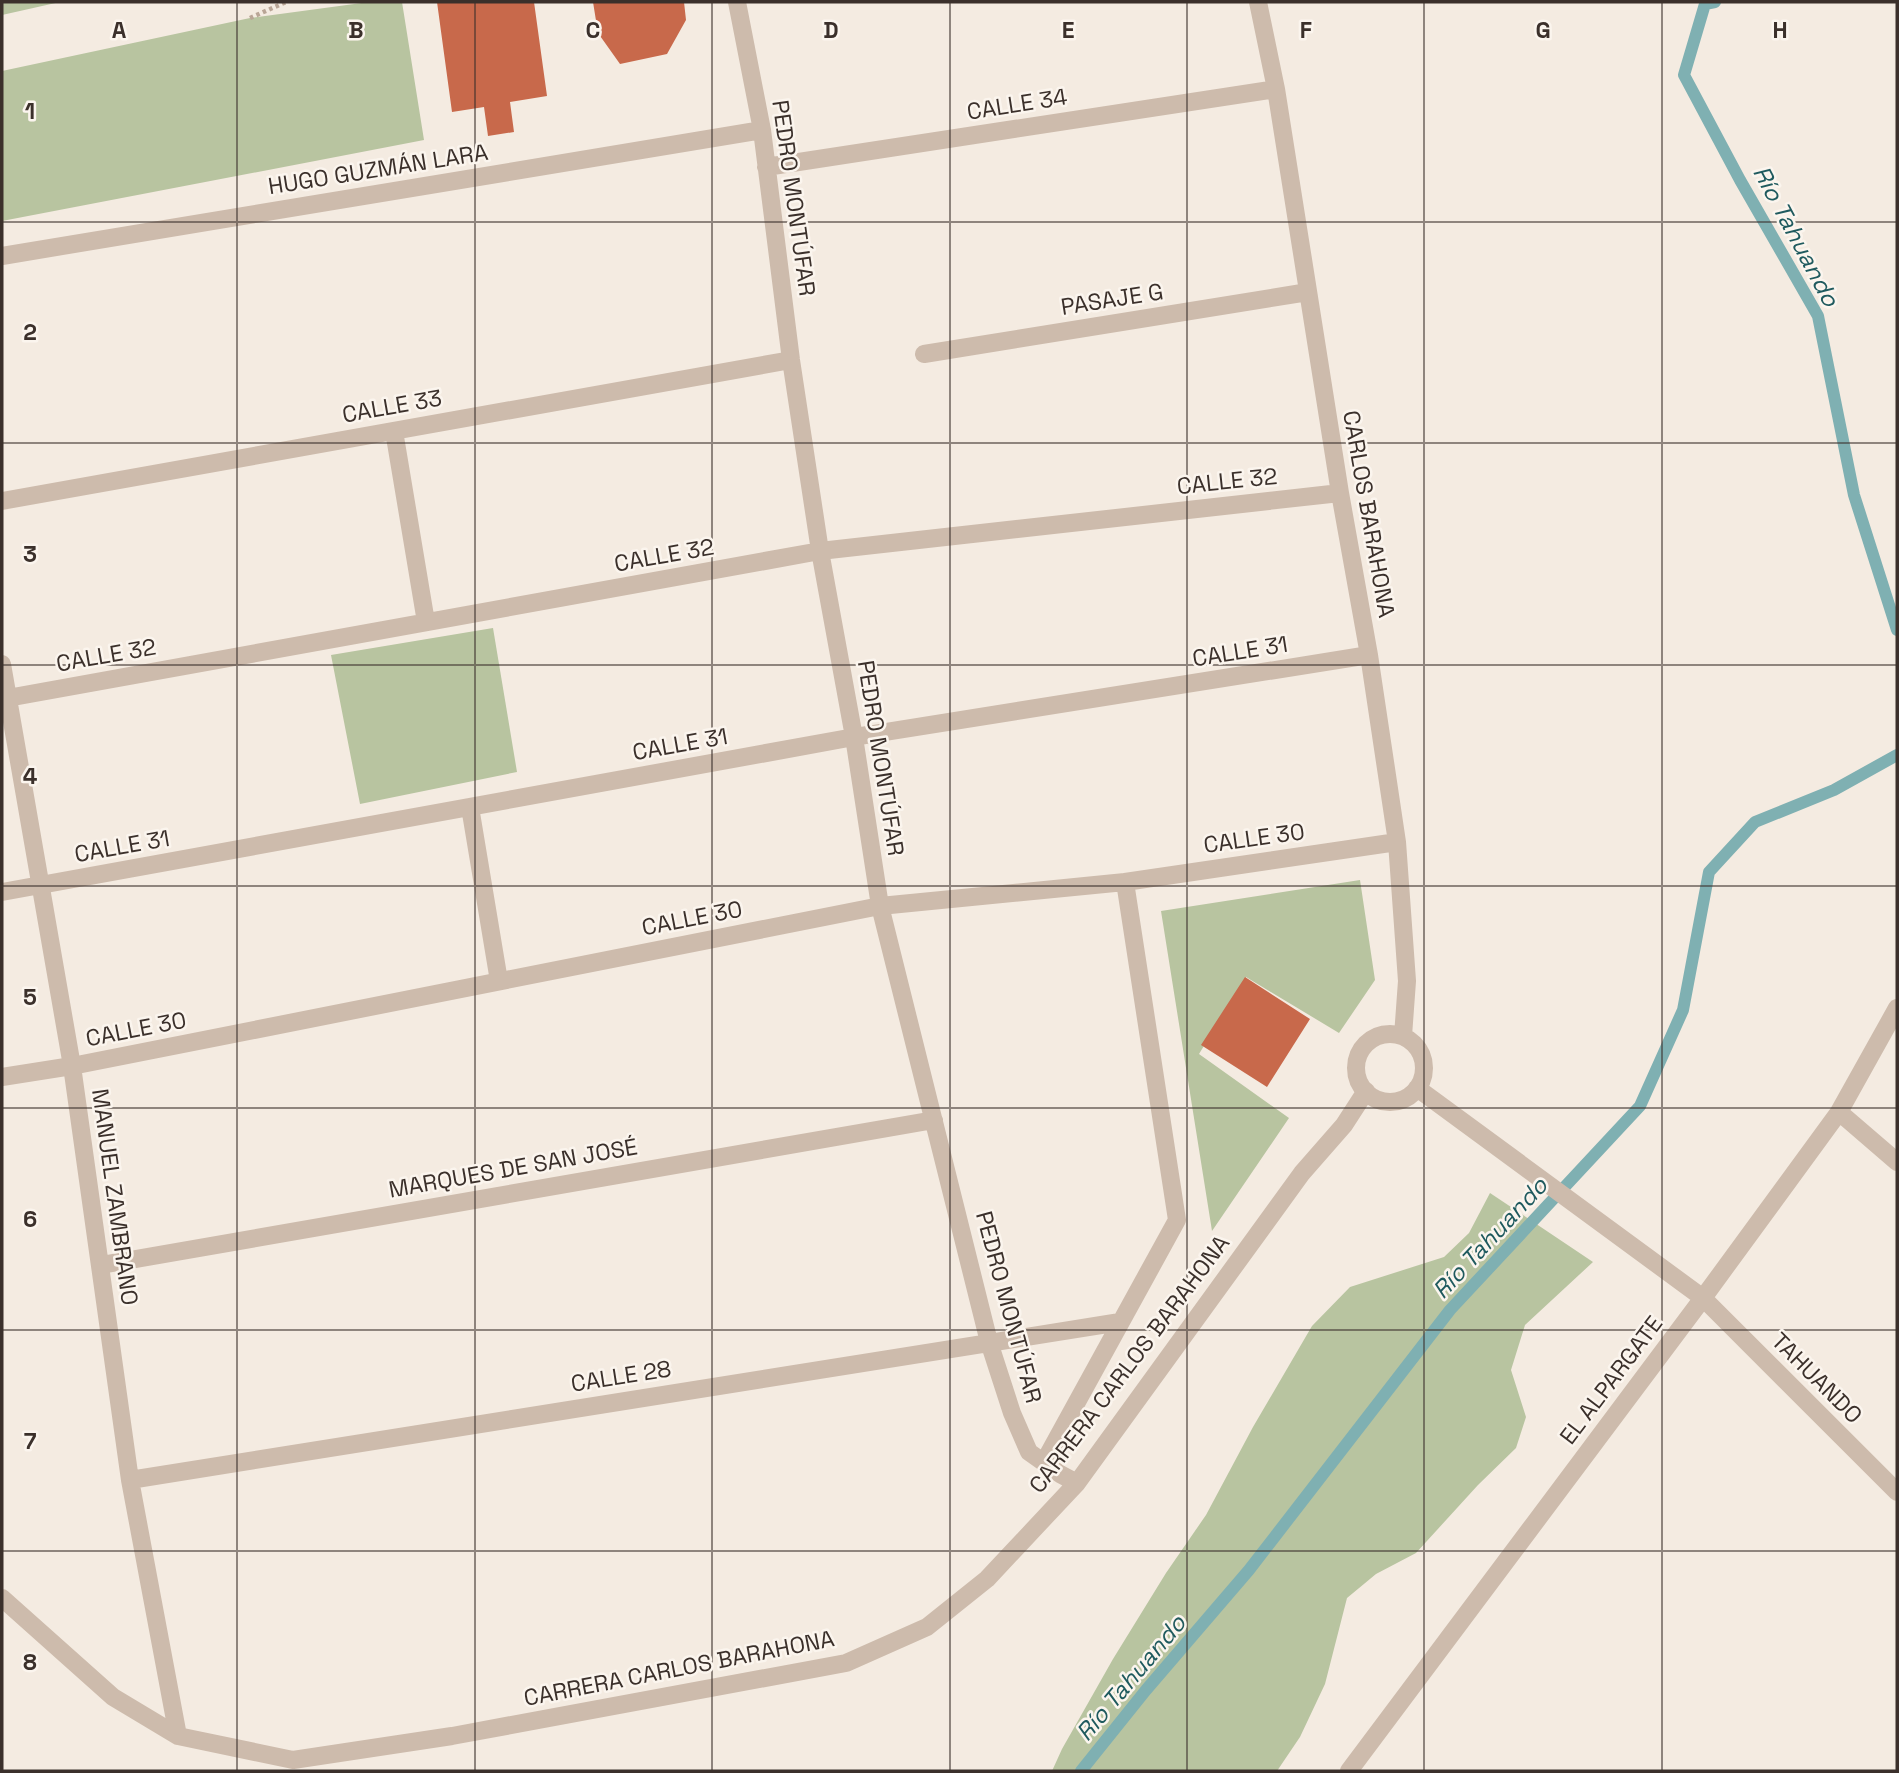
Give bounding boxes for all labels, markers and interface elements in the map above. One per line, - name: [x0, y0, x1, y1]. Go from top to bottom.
- text: A: [112, 15, 127, 45]
- text: B: [348, 15, 364, 45]
- text: C: [586, 15, 600, 45]
- text: D: [823, 15, 839, 45]
- text: E: [1062, 15, 1074, 45]
- text: F: [1300, 15, 1312, 45]
- text: G: [1535, 15, 1551, 45]
- text: H: [1772, 15, 1788, 45]
- street label: CALLE 34: [965, 81, 1069, 127]
- text: 1: [25, 96, 35, 126]
- street label: PEDRO MONTÚFAR: [765, 98, 823, 298]
- street label: HUGO GUZMÁN LARA: [266, 137, 490, 201]
- water label: Río Tahuando: [1746, 160, 1847, 313]
- street label: PASAJE G: [1059, 276, 1165, 322]
- text: 2: [23, 317, 37, 347]
- street label: CALLE 33: [340, 382, 444, 430]
- street label: CARLOS BARAHONA: [1336, 408, 1402, 620]
- street label: CALLE 32: [1175, 461, 1279, 501]
- street label: CALLE 32: [612, 531, 716, 579]
- text: 3: [23, 539, 37, 569]
- street label: CALLE 31: [1190, 629, 1290, 673]
- street label: CALLE 32: [54, 631, 158, 679]
- street label: PEDRO MONTÚFAR: [851, 658, 911, 858]
- street label: CALLE 31: [630, 721, 730, 767]
- text: 4: [23, 761, 38, 791]
- street label: CALLE 30: [1202, 816, 1306, 860]
- street label: CALLE 31: [72, 823, 172, 869]
- street label: CALLE 30: [639, 894, 745, 942]
- text: 5: [23, 982, 37, 1012]
- street label: CALLE 30: [83, 1005, 189, 1053]
- street label: MANUEL ZAMBRANO: [85, 1087, 145, 1307]
- street label: MARQUES DE SAN JOSÉ: [386, 1131, 640, 1205]
- water label: Río Tahuando: [1425, 1169, 1555, 1305]
- text: 6: [23, 1204, 37, 1234]
- street label: PEDRO MONTÚFAR: [969, 1208, 1049, 1406]
- street label: CARRERA CARLOS BARAHONA: [1022, 1229, 1236, 1499]
- street label: EL ALPARGATE: [1553, 1310, 1669, 1450]
- street label: TAHUANDO: [1765, 1326, 1869, 1430]
- street label: CALLE 28: [569, 1353, 673, 1399]
- text: 7: [24, 1426, 37, 1456]
- water label: Río Tahuando: [1069, 1607, 1193, 1747]
- street label: CARRERA CARLOS BARAHONA: [521, 1623, 837, 1713]
- text: 8: [23, 1647, 37, 1677]

